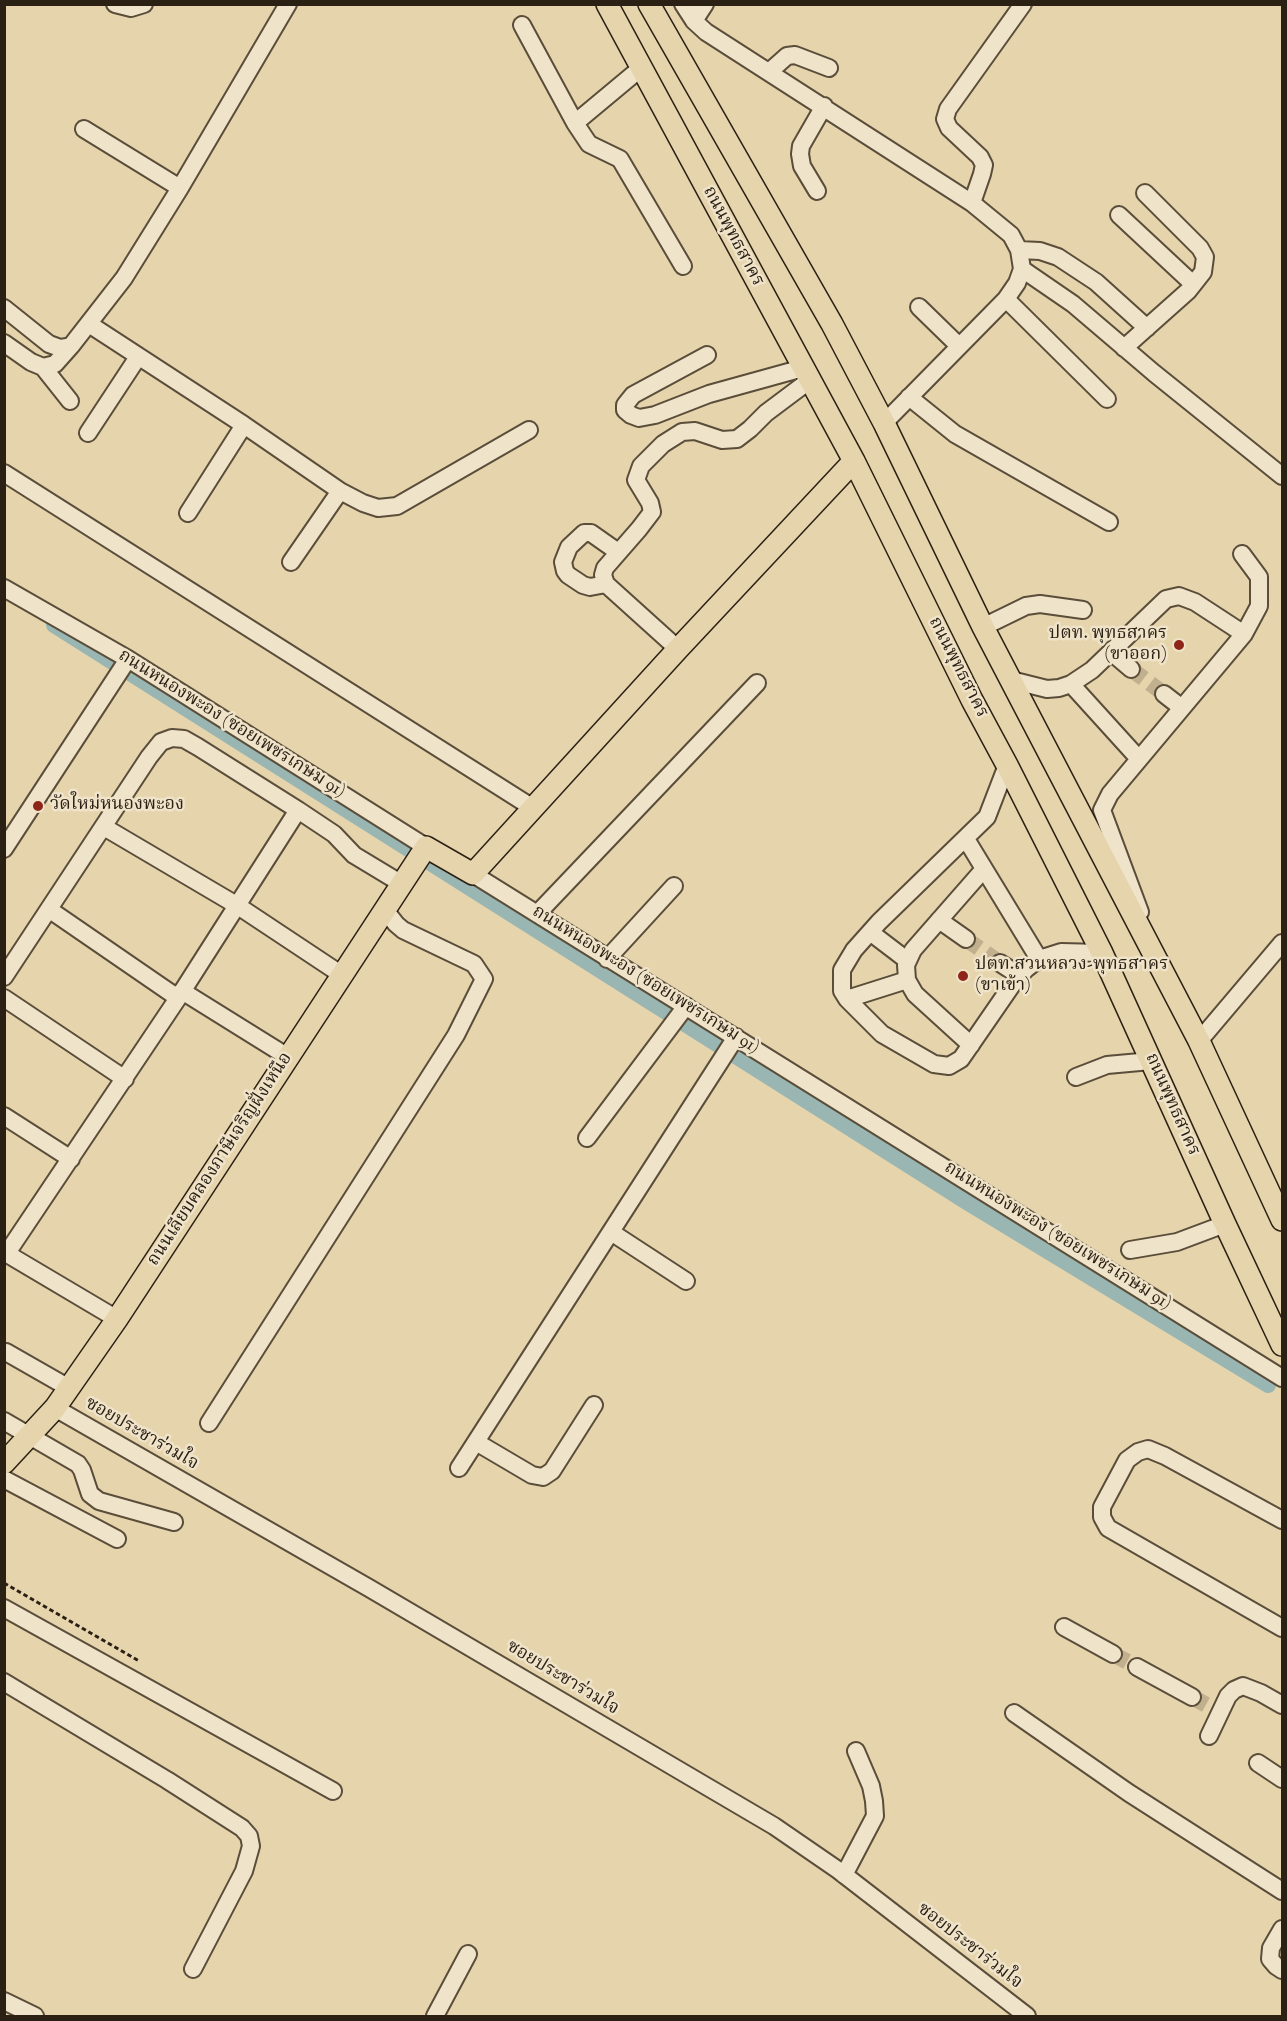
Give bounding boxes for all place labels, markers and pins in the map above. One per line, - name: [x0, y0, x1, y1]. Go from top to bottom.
- place label: ปตท. พุทธสาคร (ขาออก): [1049, 624, 1167, 666]
- marker: ปตท. พุทธสาคร (ขาออก): [1172, 638, 1186, 652]
- place label: วัดใหม่หนองพะอง: [50, 795, 184, 817]
- marker: วัดใหม่หนองพะอง: [31, 799, 45, 813]
- place label: ปตท.สวนหลวง-พุทธสาคร (ขาเข้า): [975, 955, 1168, 998]
- marker: ปตท.สวนหลวง-พุทธสาคร (ขาเข้า): [956, 969, 970, 983]

